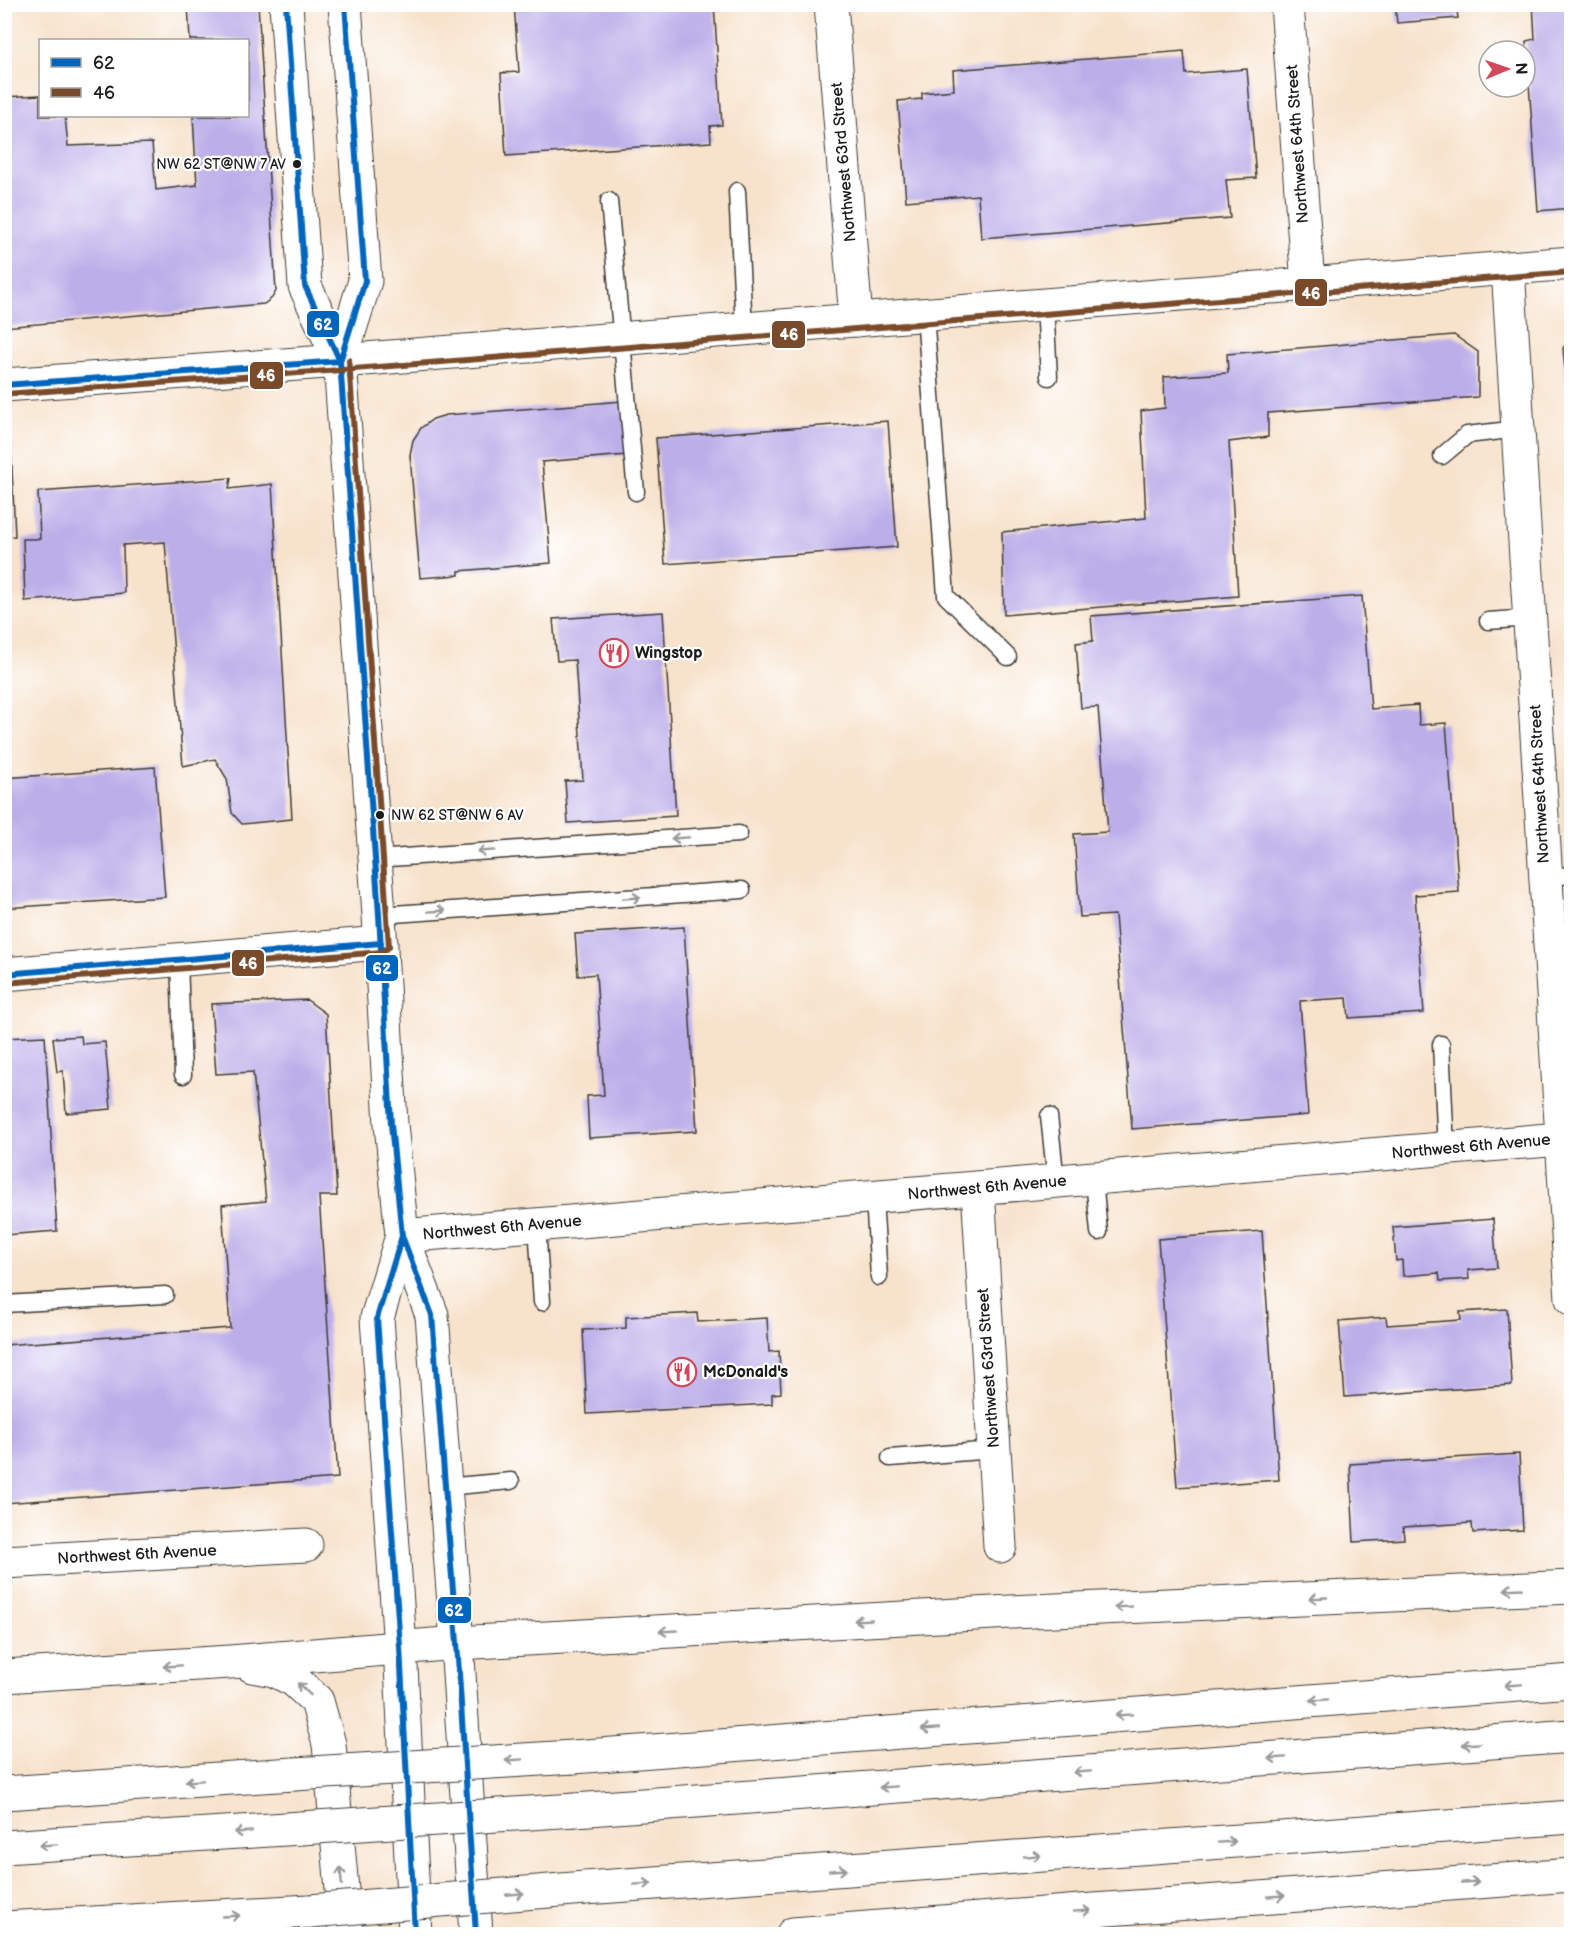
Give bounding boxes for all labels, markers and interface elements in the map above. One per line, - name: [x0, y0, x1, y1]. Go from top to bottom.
- legend: [39, 39, 249, 117]
- north arrow: [1477, 39, 1537, 99]
- text: 62: [93, 53, 115, 74]
- text: N: [1511, 62, 1530, 75]
- street label: Northwest 64th Street: [1283, 64, 1313, 224]
- street label: Northwest 63rd Street: [828, 81, 860, 243]
- text: 46: [93, 83, 115, 104]
- place label: NW 62 ST@NW 7 AV: [156, 156, 286, 173]
- marker: NW 62 ST@NW 7 AV: [291, 158, 303, 170]
- line badge: 46: [1294, 278, 1328, 307]
- text: 46: [1301, 285, 1321, 304]
- line badge: 62: [306, 310, 340, 338]
- text: 62: [313, 316, 333, 335]
- line badge: 46: [771, 320, 806, 349]
- text: 46: [779, 326, 799, 345]
- line badge: 46: [249, 361, 284, 390]
- text: 46: [256, 367, 276, 386]
- restaurant icon: Wingstop: [598, 637, 630, 669]
- place label: Wingstop: [635, 644, 702, 663]
- street label: Northwest 64th Street: [1526, 704, 1554, 864]
- place label: NW 62 ST@NW 6 AV: [391, 807, 524, 824]
- marker: NW 62 ST@NW 6 AV: [374, 809, 386, 821]
- one-way arrow: [671, 833, 691, 844]
- one-way arrow: [476, 846, 496, 857]
- one-way arrow: [621, 892, 641, 903]
- one-way arrow: [427, 905, 447, 916]
- line badge: 46: [231, 949, 265, 977]
- line badge: 62: [365, 954, 399, 982]
- text: 46: [238, 955, 258, 974]
- text: 62: [372, 960, 392, 979]
- street label: Northwest 6th Avenue: [1391, 1131, 1552, 1163]
- street label: Northwest 6th Avenue: [907, 1172, 1068, 1204]
- street label: Northwest 6th Avenue: [422, 1212, 583, 1244]
- street label: Northwest 63rd Street: [974, 1287, 1004, 1449]
- restaurant icon: McDonald's: [666, 1356, 698, 1388]
- place label: McDonald's: [703, 1363, 788, 1382]
- street label: Northwest 6th Avenue: [57, 1541, 218, 1569]
- one-way arrow: [1504, 1584, 1524, 1595]
- one-way arrow: [1309, 1593, 1329, 1604]
- line badge: 62: [437, 1596, 472, 1624]
- text: 62: [444, 1602, 464, 1621]
- one-way arrow: [1114, 1602, 1134, 1613]
- one-way arrow: [853, 1615, 873, 1626]
- one-way arrow: [659, 1626, 679, 1637]
- one-way arrow: [162, 1660, 182, 1671]
- one-way arrow: [1504, 1680, 1524, 1691]
- one-way arrow: [297, 1682, 312, 1696]
- one-way arrow: [1309, 1694, 1329, 1705]
- one-way arrow: [1115, 1709, 1135, 1720]
- one-way arrow: [920, 1724, 940, 1735]
- one-way arrow: [1462, 1739, 1482, 1750]
- one-way arrow: [1267, 1753, 1287, 1764]
- one-way arrow: [505, 1755, 525, 1766]
- one-way arrow: [1073, 1767, 1093, 1778]
- one-way arrow: [185, 1776, 205, 1787]
- one-way arrow: [878, 1781, 898, 1792]
- one-way arrow: [234, 1826, 253, 1837]
- one-way arrow: [1216, 1836, 1236, 1847]
- one-way arrow: [39, 1840, 59, 1851]
- one-way arrow: [1022, 1850, 1042, 1861]
- one-way arrow: [827, 1864, 847, 1875]
- one-way arrow: [335, 1867, 346, 1887]
- one-way arrow: [1460, 1876, 1480, 1887]
- one-way arrow: [633, 1878, 653, 1889]
- one-way arrow: [504, 1888, 524, 1899]
- one-way arrow: [1266, 1891, 1285, 1902]
- one-way arrow: [1071, 1905, 1091, 1916]
- one-way arrow: [220, 1910, 240, 1921]

